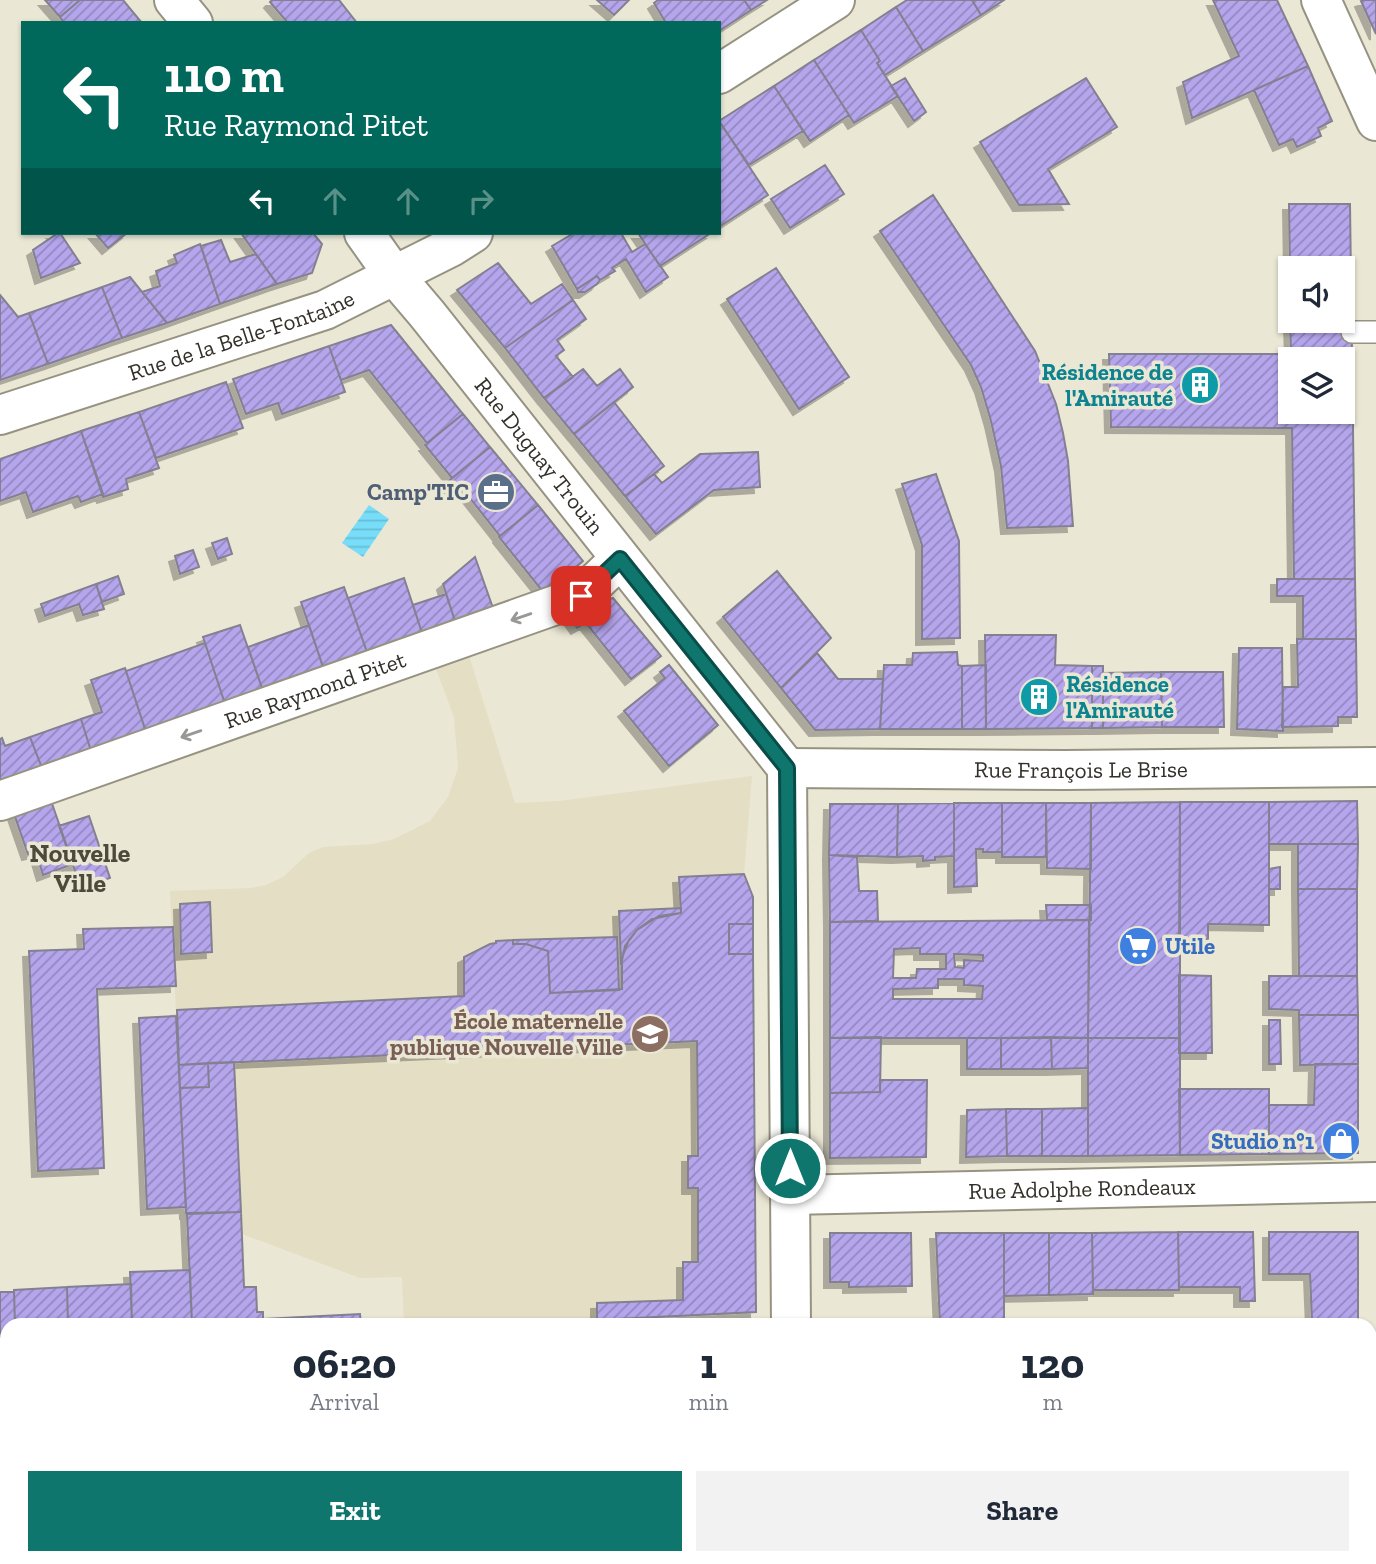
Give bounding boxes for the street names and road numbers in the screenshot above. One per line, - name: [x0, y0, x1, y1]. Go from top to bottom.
- street label: Rue de la Belle-Fontaine: [125, 284, 359, 387]
- street label: Rue Duguay Trouin: [469, 372, 610, 540]
- street label: Rue Raymond Pitet: [221, 645, 410, 735]
- street label: Rue François Le Brise: [974, 755, 1188, 784]
- street label: Rue Adolphe Rondeaux: [968, 1172, 1196, 1205]

